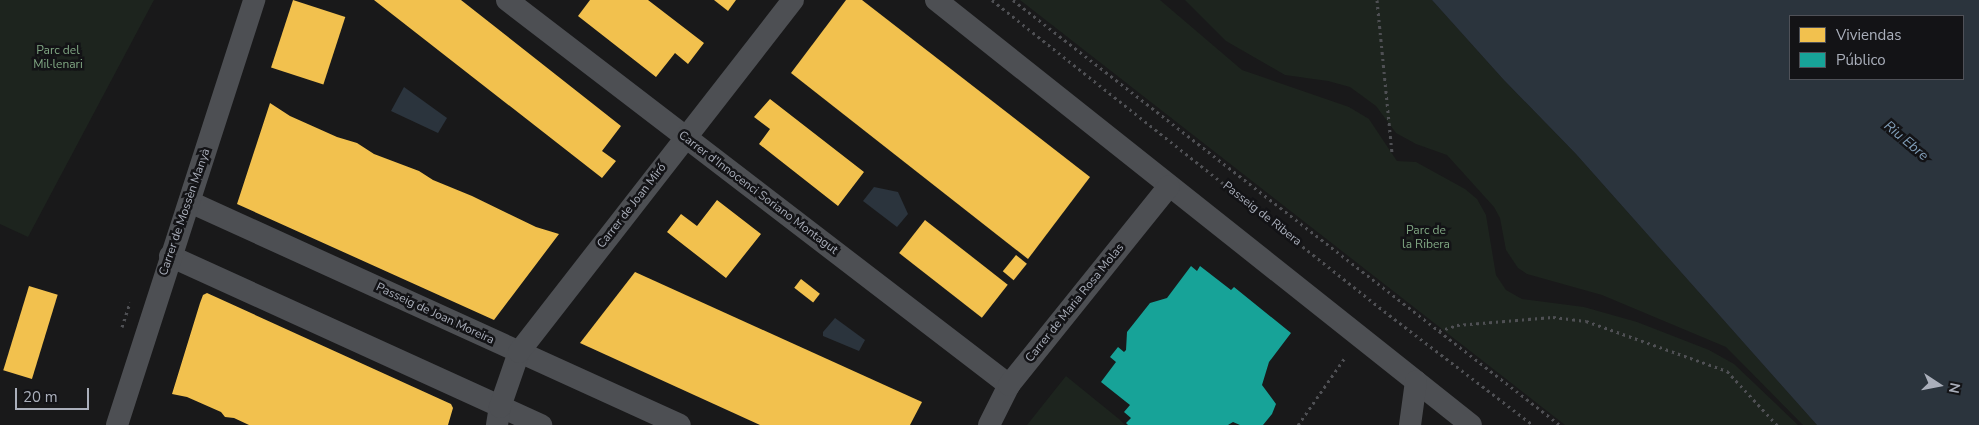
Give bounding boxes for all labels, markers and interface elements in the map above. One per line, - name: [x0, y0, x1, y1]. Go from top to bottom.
- legend: [1789, 15, 1964, 80]
- text: Viviendas: [1836, 25, 1901, 45]
- park label: Parc del Mil·lenari: [33, 44, 83, 72]
- text: Público: [1836, 50, 1886, 70]
- water label: Riu Ebre: [1880, 118, 1932, 164]
- street label: Carrer d'Innocenci Soriano Montagut: [675, 128, 841, 258]
- street label: Carrer de Mossèn Manyà: [156, 147, 214, 277]
- street label: Carrer de Joan Miró: [594, 161, 670, 251]
- street label: Passeig de Ribera: [1220, 179, 1304, 249]
- park label: Parc de la Ribera: [1402, 224, 1450, 252]
- street label: Carrer de Maria Rosa Molas: [1023, 241, 1127, 365]
- street label: Passeig de Joan Moreira: [374, 280, 496, 348]
- north arrow: [1914, 360, 1964, 410]
- scale bar: [18, 378, 91, 410]
- text: N: [1944, 381, 1965, 395]
- text: 20 m: [23, 387, 58, 407]

